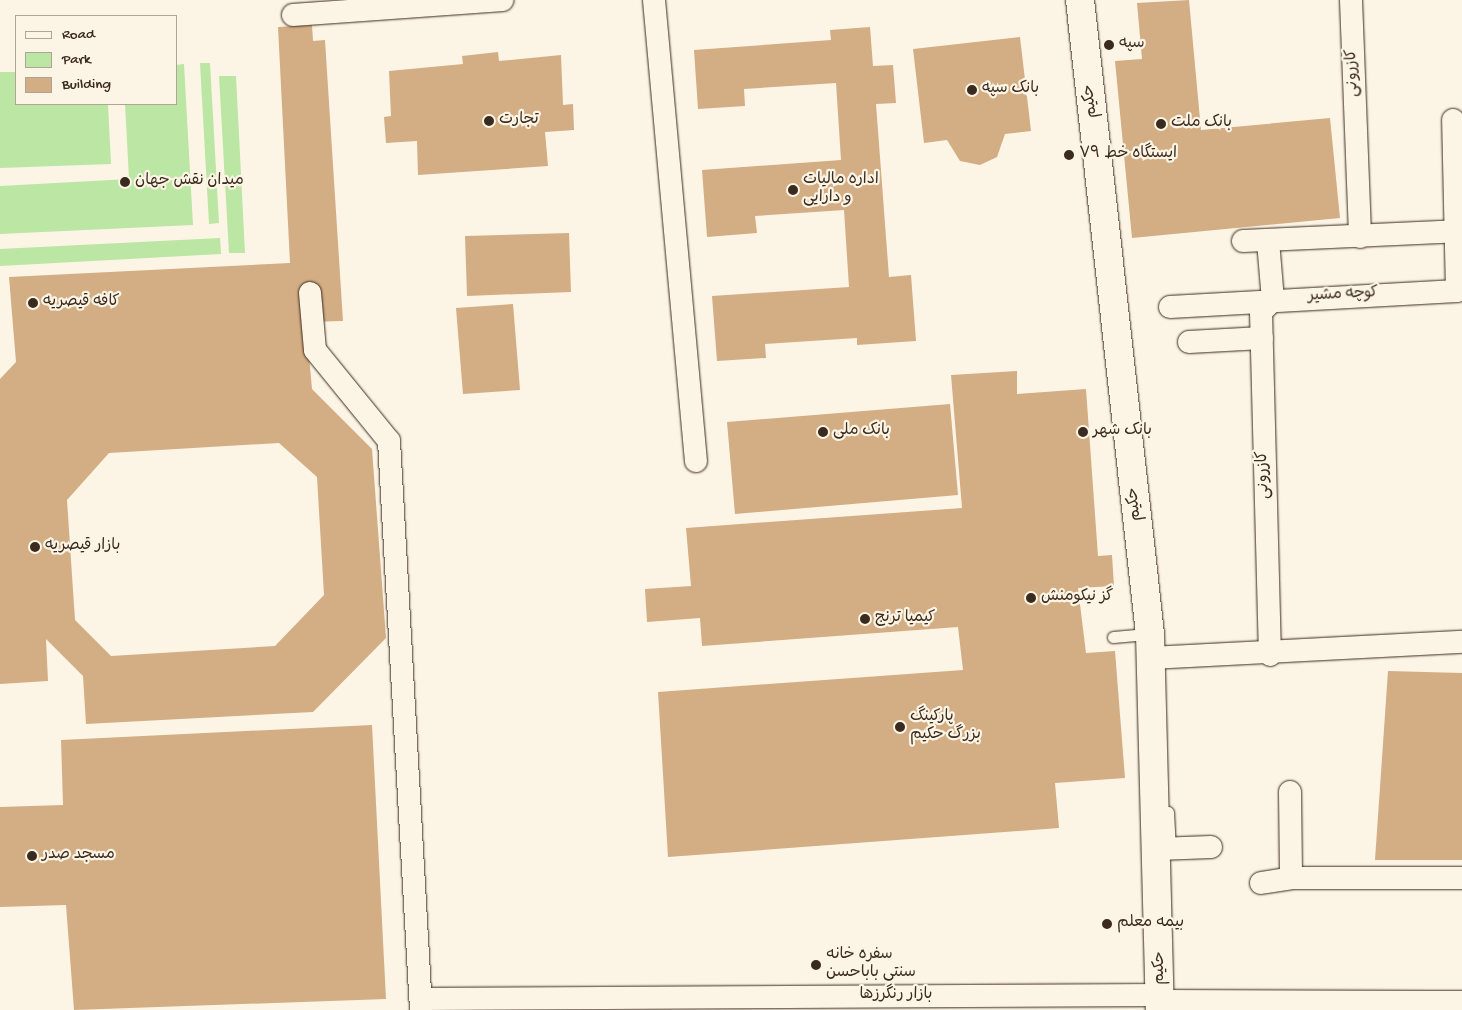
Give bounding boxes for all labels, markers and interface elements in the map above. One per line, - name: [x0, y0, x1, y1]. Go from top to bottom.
- legend: [15, 15, 178, 105]
- text: Road: [62, 26, 95, 44]
- place label: سپه: [1119, 35, 1145, 55]
- marker: سپه: [1103, 39, 1115, 51]
- street label: کازرونی: [1344, 49, 1364, 97]
- text: Park: [62, 51, 91, 69]
- text: Building: [62, 76, 111, 94]
- place label: بانک سپه: [982, 80, 1039, 100]
- street label: حکیم: [1080, 83, 1104, 119]
- marker: بانک سپه: [966, 84, 978, 96]
- place label: تجارت: [499, 111, 539, 131]
- place label: بانک ملت: [1171, 114, 1232, 134]
- marker: تجارت: [483, 115, 495, 127]
- marker: بانک ملت: [1155, 118, 1167, 130]
- place label: ایستگاه خط ۷۹: [1079, 145, 1177, 165]
- marker: ایستگاه خط ۷۹: [1063, 149, 1075, 161]
- place label: اداره مالیات و دارایی: [803, 171, 879, 209]
- place label: میدان نقش جهان: [135, 172, 244, 192]
- marker: میدان نقش جهان: [119, 176, 131, 188]
- marker: اداره مالیات و دارایی: [787, 184, 799, 196]
- street label: كوچه مشير: [1307, 285, 1379, 307]
- place label: کافه قیصریه: [43, 293, 120, 313]
- marker: کافه قیصریه: [27, 297, 39, 309]
- place label: بانک ملی: [833, 422, 890, 442]
- place label: بانک شهر: [1093, 422, 1152, 442]
- marker: بانک ملی: [817, 426, 829, 438]
- marker: بانک شهر: [1077, 426, 1089, 438]
- street label: کازرونی: [1255, 451, 1275, 499]
- street label: حکیم: [1125, 486, 1147, 522]
- place label: بازار قیصریه: [45, 537, 120, 557]
- marker: بازار قیصریه: [29, 541, 41, 553]
- place label: گز نیکومنش: [1041, 588, 1113, 608]
- marker: گز نیکومنش: [1025, 592, 1037, 604]
- place label: کیمیا ترنج: [875, 609, 935, 629]
- marker: کیمیا ترنج: [859, 613, 871, 625]
- place label: پارکینگ بزرگ حکیم: [910, 708, 981, 746]
- marker: پارکینگ بزرگ حکیم: [894, 721, 906, 733]
- place label: مسجد صدر: [42, 846, 115, 866]
- marker: مسجد صدر: [26, 850, 38, 862]
- place label: بیمه معلم: [1117, 914, 1184, 934]
- marker: بیمه معلم: [1101, 918, 1113, 930]
- place label: سفره خانه سنتی باباحسن: [826, 946, 916, 984]
- street label: حکیم: [1151, 951, 1171, 985]
- marker: سفره خانه سنتی باباحسن: [810, 959, 822, 971]
- street label: بازار رنگرزها: [860, 986, 932, 1006]

